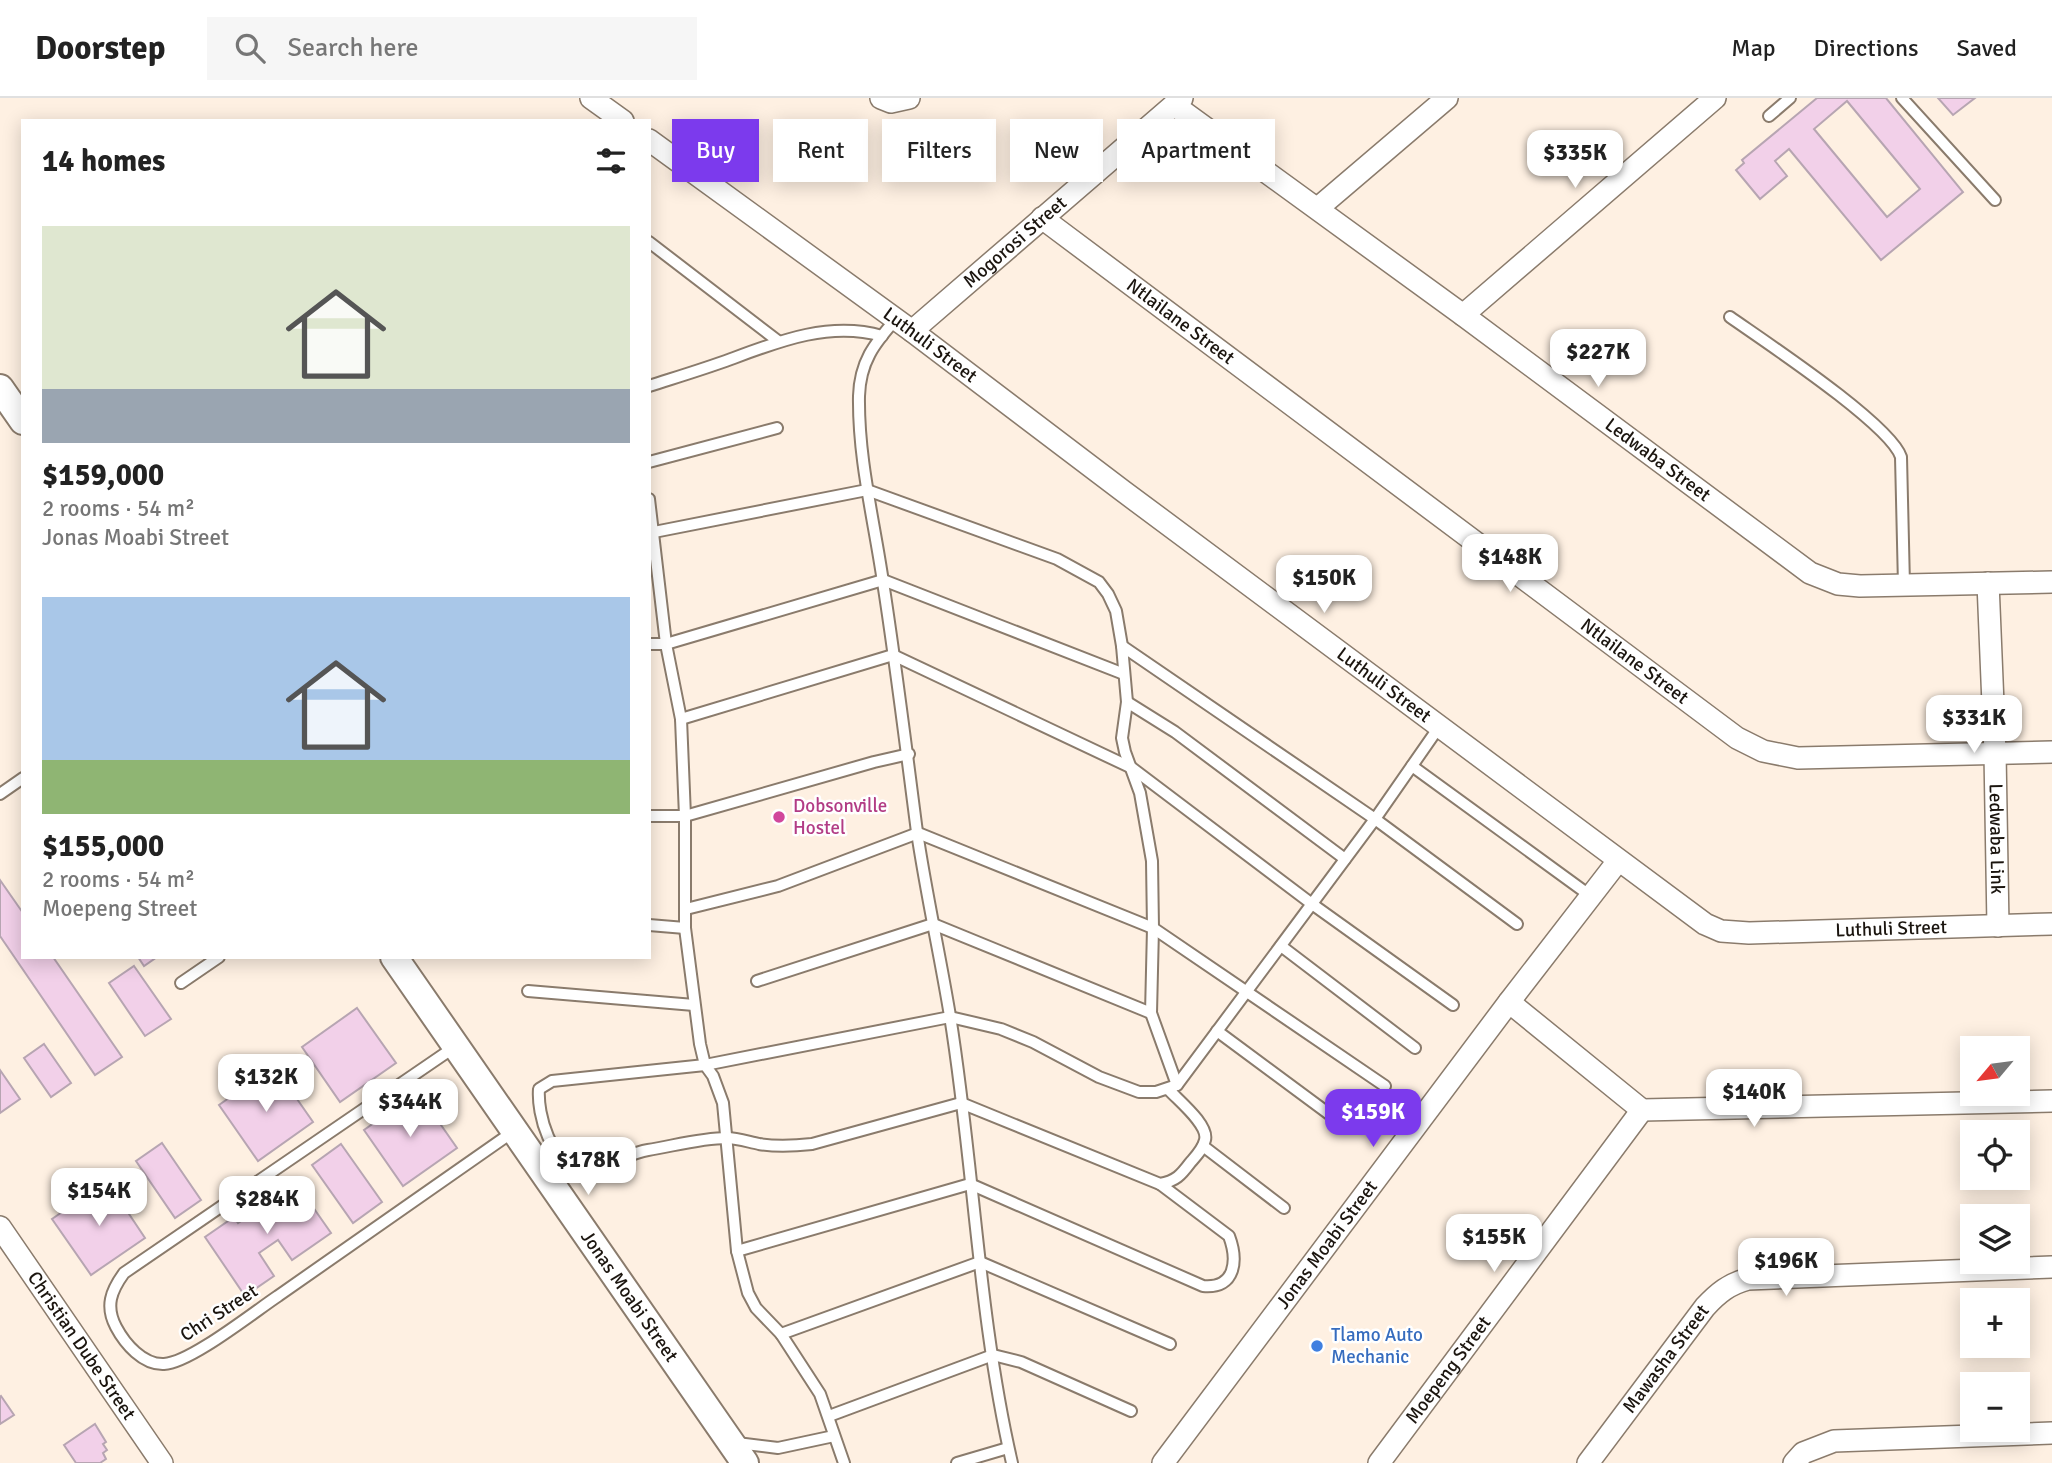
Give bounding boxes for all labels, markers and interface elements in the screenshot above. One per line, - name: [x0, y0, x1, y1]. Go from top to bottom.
- search box: [207, 17, 697, 80]
- text: Doorstep: [35, 28, 165, 69]
- icon: search: [231, 29, 269, 67]
- text: Search here: [287, 32, 419, 64]
- text: Map: [1731, 33, 1776, 63]
- text: Directions: [1814, 33, 1919, 63]
- text: Saved: [1957, 33, 2017, 63]
- chip: Buy: [672, 119, 759, 182]
- chip: Rent: [773, 119, 868, 182]
- chip: Filters: [882, 119, 996, 182]
- chip: New: [1010, 119, 1103, 182]
- chip: Apartment: [1117, 119, 1275, 182]
- pin: $335K: [1526, 130, 1624, 190]
- text: $335K: [1543, 138, 1607, 167]
- icon: filters: [592, 142, 630, 180]
- text: 14 homes: [42, 143, 165, 180]
- street label: Mogorosi Street: [958, 191, 1072, 293]
- icon: home: [273, 271, 399, 397]
- street label: Ntlailane Street: [1122, 273, 1240, 370]
- street label: Luthuli Street: [878, 302, 982, 388]
- pin: $227K: [1549, 330, 1647, 389]
- text: $227K: [1566, 337, 1630, 366]
- street label: Ledwaba Street: [1600, 413, 1716, 507]
- text: $159,000: [42, 457, 164, 494]
- text: 2 rooms · 54 m²: [42, 494, 195, 523]
- text: Jonas Moabi Street: [42, 523, 229, 552]
- pin: $148K: [1461, 534, 1559, 594]
- text: $148K: [1478, 542, 1542, 571]
- pin: $150K: [1275, 556, 1373, 615]
- text: $150K: [1292, 563, 1356, 592]
- street label: Ntlailane Street: [1576, 613, 1694, 710]
- icon: home: [273, 642, 399, 768]
- street label: Luthuli Street: [1332, 642, 1436, 728]
- pin: $331K: [1925, 696, 2023, 755]
- text: $331K: [1942, 703, 2006, 732]
- street label: Ledwaba Link: [1984, 783, 2009, 895]
- place label: Dobsonville Hostel: [793, 794, 887, 840]
- marker: Dobsonville Hostel: [771, 809, 787, 825]
- text: $155,000: [42, 828, 164, 865]
- text: 2 rooms · 54 m²: [42, 865, 195, 894]
- text: Moepeng Street: [42, 894, 197, 923]
- street label: Luthuli Street: [1835, 915, 1948, 942]
- north arrow: [1960, 1036, 2030, 1106]
- map controls: [1960, 1036, 2030, 1442]
- pin: $132K: [217, 1054, 315, 1114]
- text: $132K: [234, 1062, 298, 1091]
- pin: $140K: [1705, 1070, 1803, 1129]
- text: $140K: [1722, 1077, 1786, 1106]
- pin: $344K: [361, 1080, 459, 1139]
- text: $344K: [378, 1087, 442, 1116]
- pin: $159K: [1324, 1090, 1422, 1149]
- text: $159K: [1341, 1097, 1405, 1126]
- button: locate: [1960, 1120, 2030, 1190]
- pin: $178K: [539, 1138, 637, 1197]
- text: $178K: [556, 1145, 620, 1174]
- pin: $154K: [50, 1168, 148, 1228]
- street label: Jonas Moabi Street: [1271, 1175, 1383, 1314]
- text: $154K: [67, 1176, 131, 1205]
- pin: $284K: [218, 1176, 316, 1236]
- text: $284K: [235, 1184, 299, 1213]
- button: layers: [1960, 1204, 2030, 1274]
- pin: $155K: [1445, 1214, 1543, 1274]
- text: $155K: [1462, 1222, 1526, 1251]
- street label: Jonas Moabi Street: [575, 1226, 684, 1367]
- pin: $196K: [1737, 1238, 1835, 1298]
- text: $196K: [1754, 1246, 1818, 1275]
- street label: Christian Dube Street: [22, 1267, 141, 1425]
- street label: Chri Street: [176, 1279, 263, 1347]
- button: +: [1960, 1288, 2030, 1358]
- street label: Mawasha Street: [1617, 1300, 1715, 1418]
- street label: Moepeng Street: [1400, 1311, 1497, 1429]
- place label: Tlamo Auto Mechanic: [1331, 1323, 1423, 1369]
- marker: Tlamo Auto Mechanic: [1309, 1338, 1325, 1354]
- button: −: [1960, 1372, 2030, 1442]

